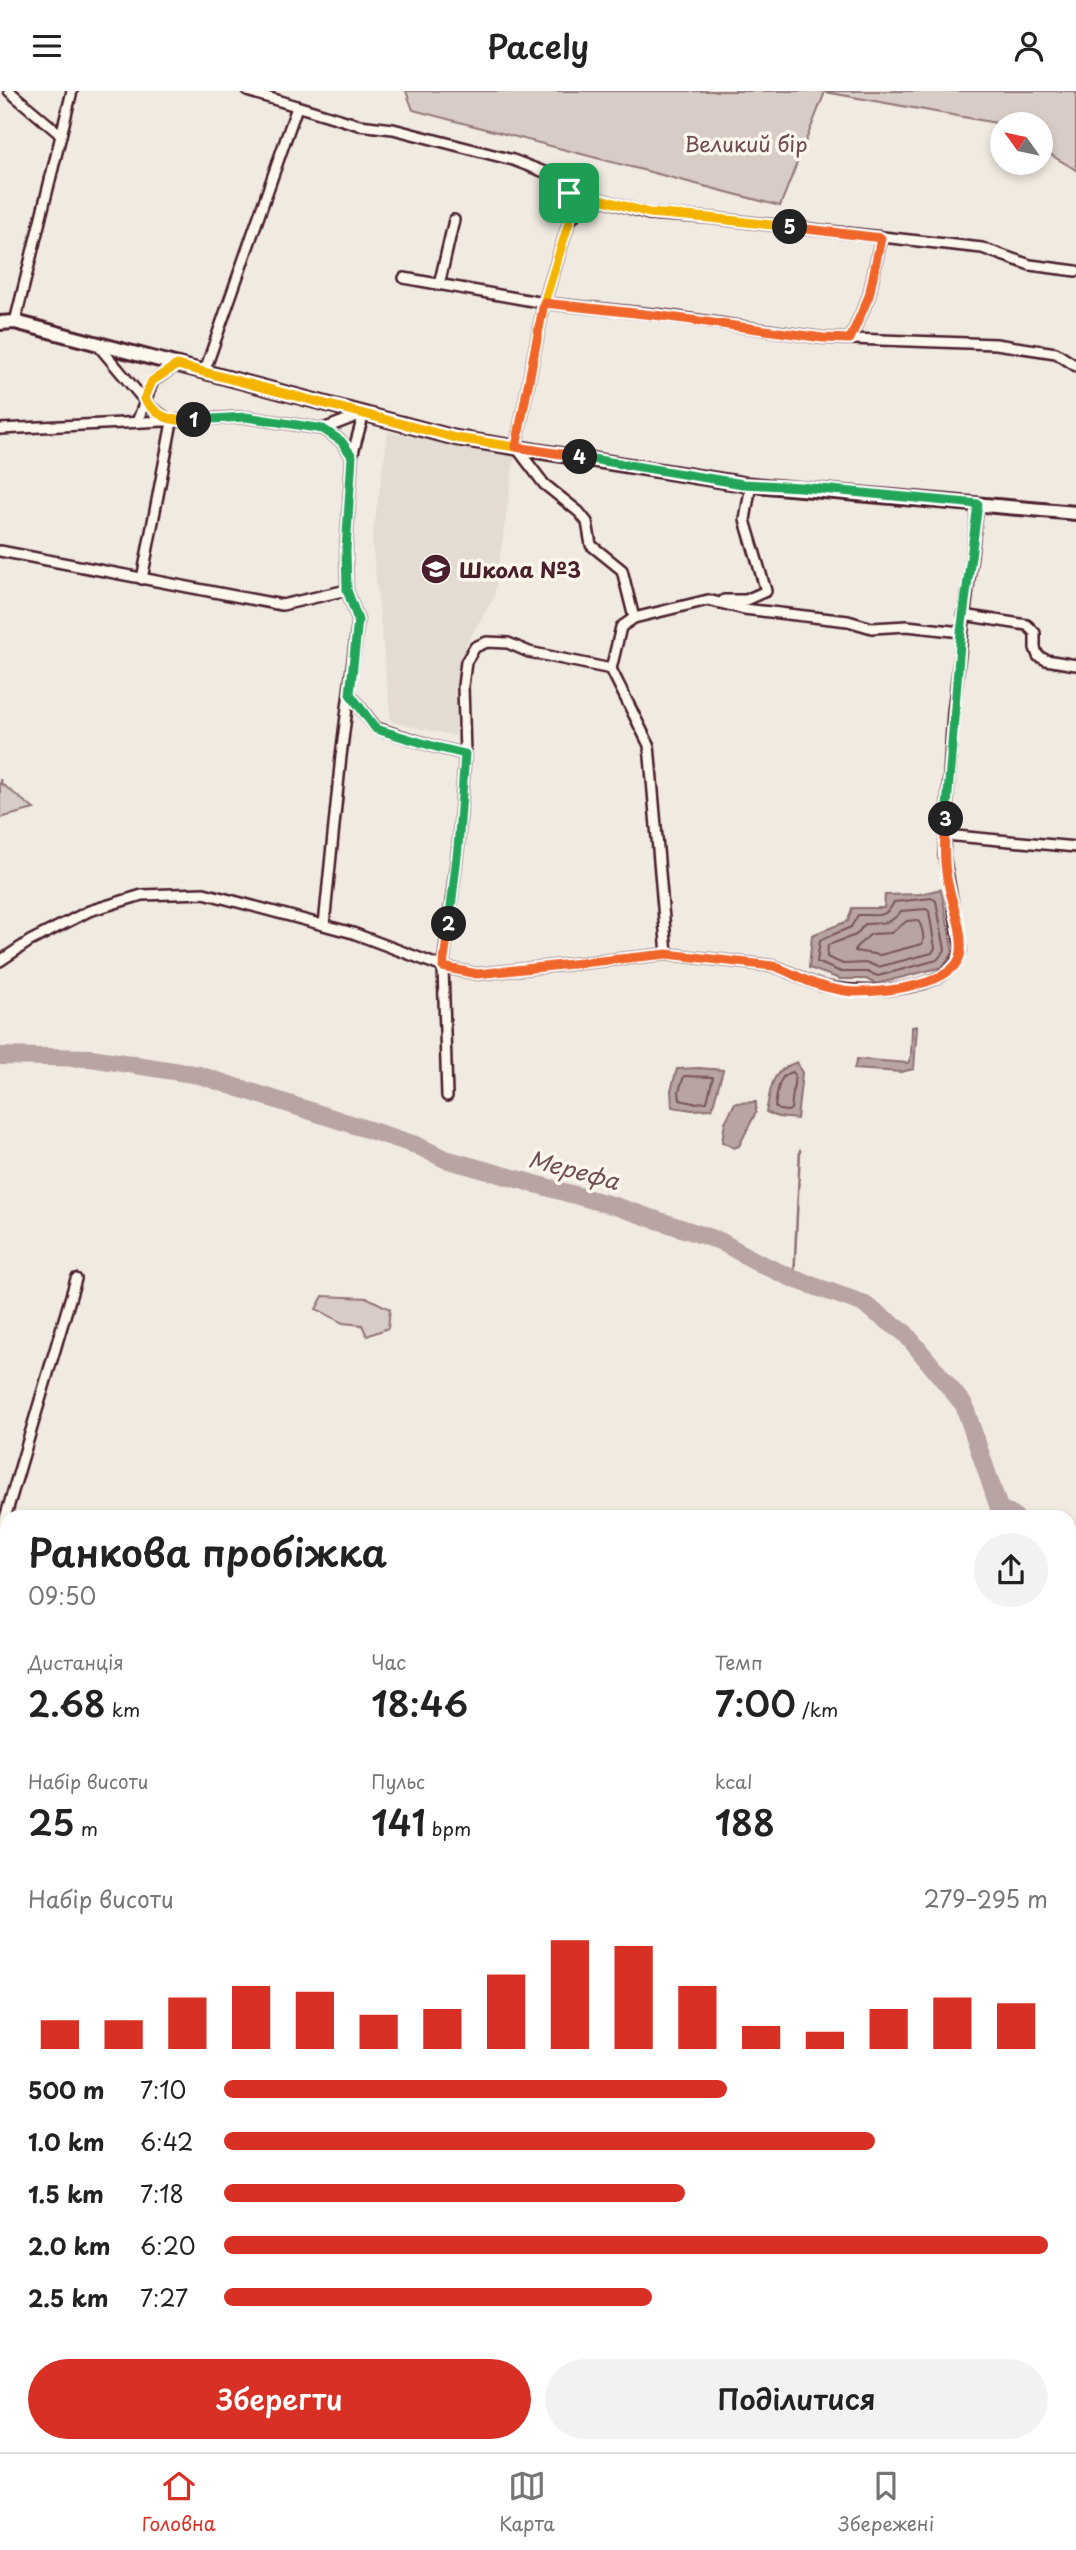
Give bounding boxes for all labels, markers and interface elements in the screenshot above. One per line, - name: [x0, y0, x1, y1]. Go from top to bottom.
- text: Pacely: [487, 22, 589, 70]
- icon: menu: [28, 27, 66, 65]
- icon: person: [1010, 27, 1048, 65]
- north arrow: [990, 112, 1054, 175]
- map controls: [990, 112, 1053, 175]
- park label: Великий бір: [684, 127, 808, 159]
- pin: [539, 163, 599, 223]
- icon: arrive: [550, 174, 588, 212]
- pin: 5: [772, 209, 808, 245]
- text: 5: [783, 212, 796, 240]
- pin: 1: [176, 403, 212, 437]
- text: 1: [189, 405, 198, 433]
- pin: 4: [562, 439, 598, 475]
- text: 4: [573, 442, 586, 470]
- school or university icon: Школа №3: [419, 552, 453, 586]
- place label: Школа №3: [459, 553, 581, 585]
- pin: 3: [928, 801, 964, 837]
- text: 3: [939, 804, 952, 832]
- pin: 2: [432, 907, 466, 941]
- text: 2: [442, 909, 455, 937]
- water label: Мерефа: [525, 1140, 624, 1198]
- text: Ранкова пробіжка: [28, 1523, 387, 1580]
- button: share: [974, 1533, 1048, 1607]
- text: 09:50: [28, 1578, 96, 1613]
- text: Дистанція: [28, 1648, 124, 1676]
- text: Час: [371, 1648, 406, 1676]
- text: Темп: [715, 1648, 763, 1676]
- text: 2.68: [28, 1676, 106, 1729]
- text: 18:46: [371, 1676, 468, 1729]
- text: 7:00: [715, 1676, 796, 1729]
- text: km: [106, 1695, 140, 1723]
- text: /km: [796, 1695, 838, 1723]
- text: Набір висоти: [28, 1767, 148, 1795]
- text: Пульс: [371, 1767, 425, 1795]
- text: kcal: [715, 1767, 753, 1795]
- text: 25: [28, 1795, 75, 1848]
- text: 141: [371, 1795, 426, 1848]
- text: 188: [715, 1795, 775, 1848]
- text: m: [75, 1814, 98, 1842]
- text: bpm: [426, 1814, 471, 1842]
- text: Набір висоти: [28, 1881, 174, 1916]
- text: 279–295 m: [924, 1881, 1048, 1916]
- text: 500 m: [28, 2072, 105, 2107]
- text: 7:10: [140, 2072, 186, 2107]
- text: 1.0 km: [28, 2124, 105, 2159]
- text: 6:42: [140, 2124, 193, 2159]
- text: 1.5 km: [28, 2176, 104, 2211]
- text: 7:18: [140, 2176, 184, 2211]
- text: 2.0 km: [28, 2228, 110, 2263]
- text: 6:20: [140, 2228, 196, 2263]
- text: 2.5 km: [28, 2280, 108, 2315]
- text: 7:27: [140, 2280, 188, 2315]
- button: Зберегти: [28, 2359, 531, 2439]
- button: Поділитися: [545, 2359, 1048, 2439]
- tab: Головна: [142, 2467, 216, 2537]
- tab: Карта: [499, 2467, 555, 2537]
- tab: Збережені: [839, 2467, 934, 2537]

